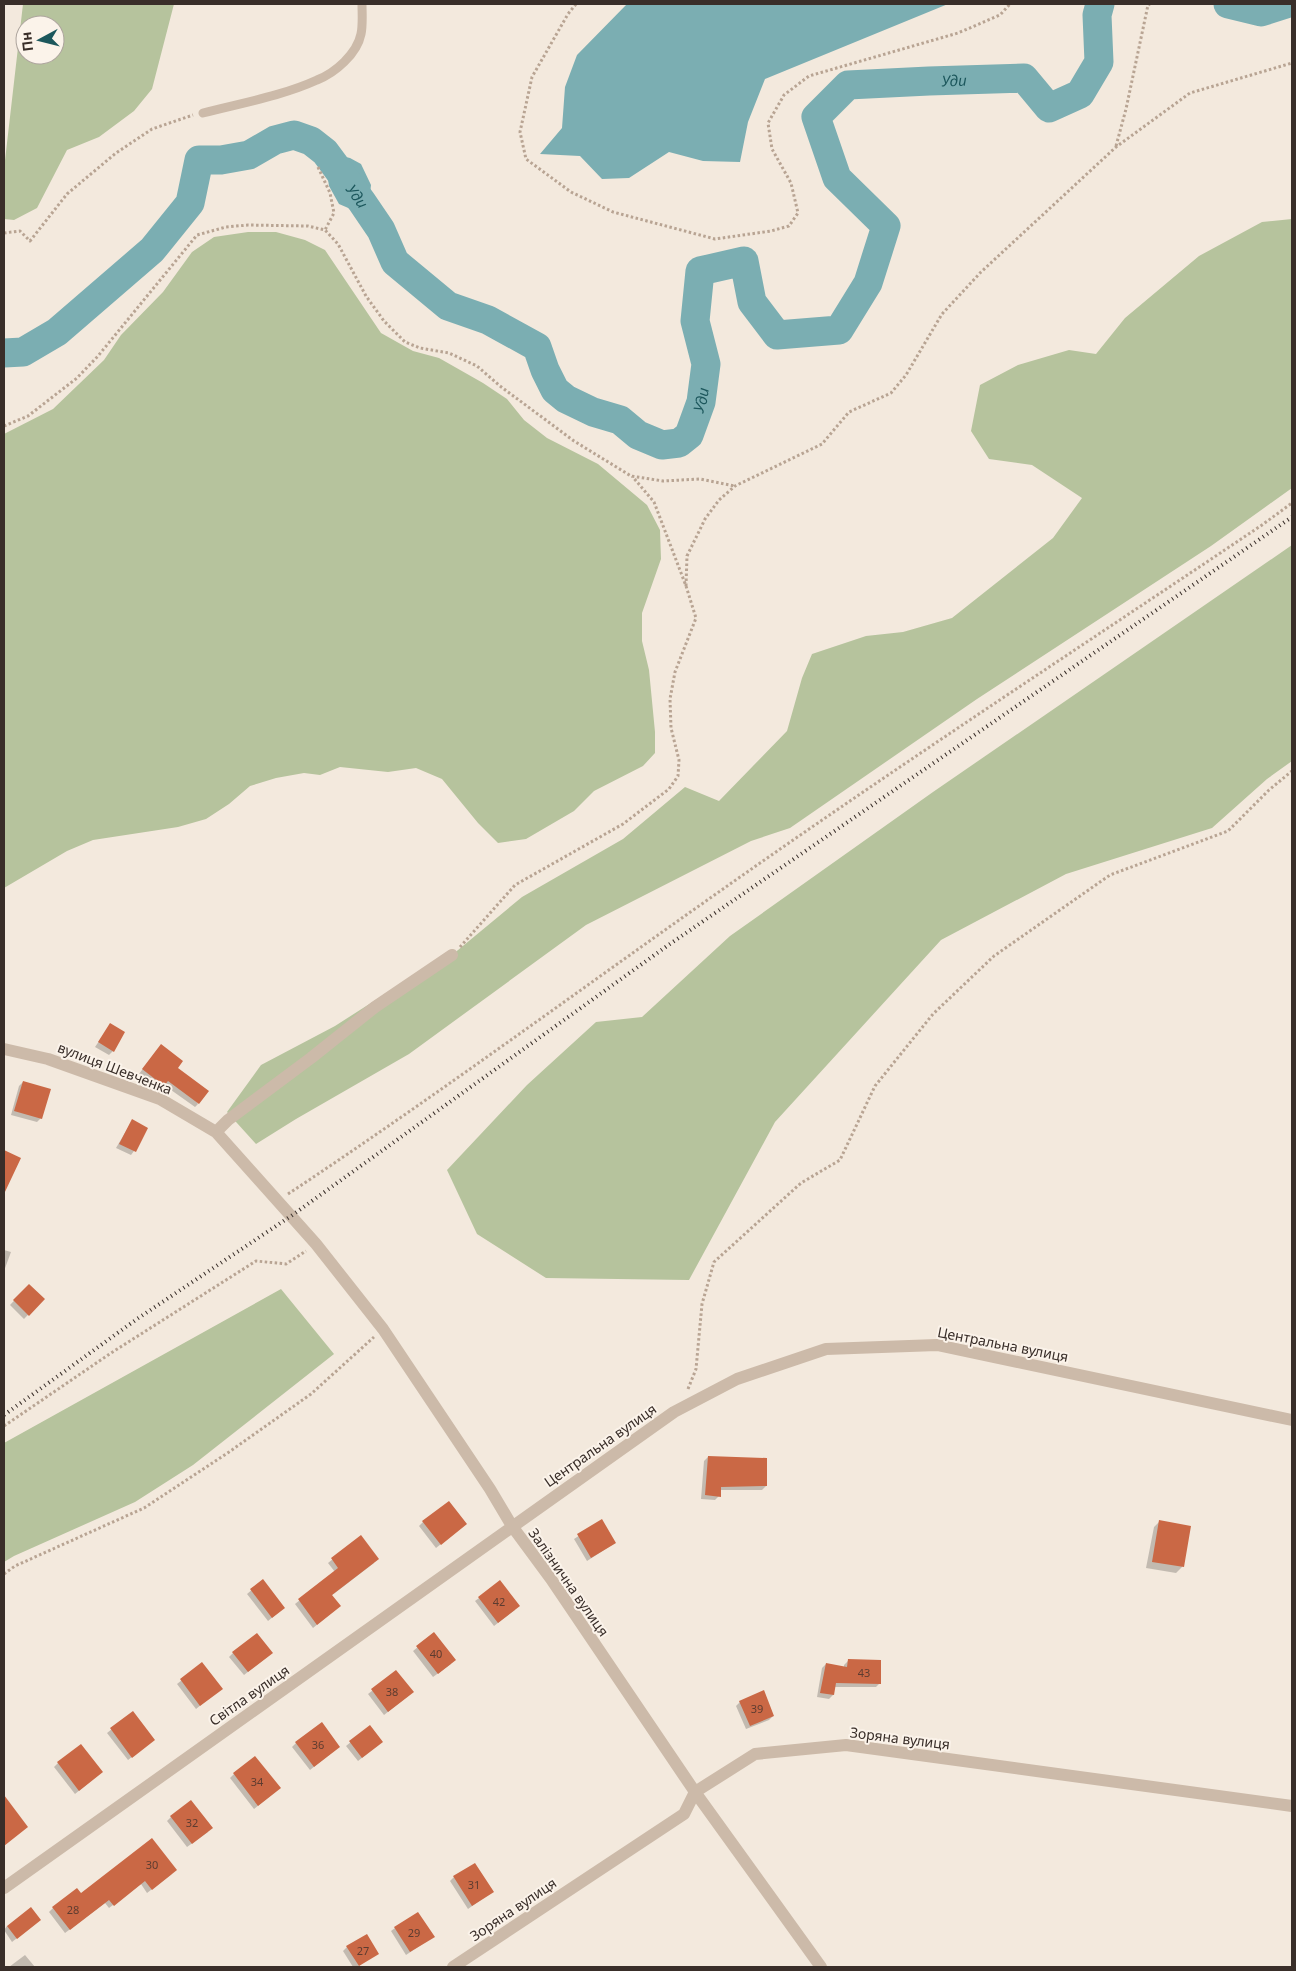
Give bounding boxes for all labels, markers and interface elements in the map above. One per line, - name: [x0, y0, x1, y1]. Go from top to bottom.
- north arrow: [15, 15, 65, 65]
- text: Пн: [16, 31, 37, 53]
- water label: Уди: [941, 70, 967, 91]
- water label: Уди: [342, 180, 373, 212]
- water label: Уди: [688, 386, 713, 415]
- street label: вулиця Шевченка: [55, 1037, 175, 1099]
- street label: Центральна вулиця: [936, 1322, 1070, 1366]
- street label: Центральна вулиця: [540, 1399, 660, 1491]
- street label: Залізнична вулиця: [525, 1524, 613, 1640]
- house number: 42: [493, 1594, 505, 1609]
- house number: 40: [430, 1646, 442, 1661]
- street label: Світла вулиця: [205, 1660, 293, 1730]
- house number: 43: [858, 1665, 870, 1680]
- house number: 38: [386, 1684, 398, 1699]
- house number: 39: [751, 1701, 763, 1716]
- street label: Зоряна вулиця: [849, 1722, 951, 1754]
- house number: 36: [312, 1737, 324, 1752]
- house number: 34: [251, 1774, 264, 1789]
- house number: 32: [186, 1815, 198, 1830]
- house number: 30: [146, 1857, 158, 1872]
- street label: Зоряна вулиця: [466, 1873, 560, 1945]
- house number: 31: [468, 1877, 480, 1892]
- house number: 28: [67, 1902, 79, 1917]
- house number: 29: [408, 1925, 420, 1940]
- house number: 27: [357, 1943, 369, 1958]

